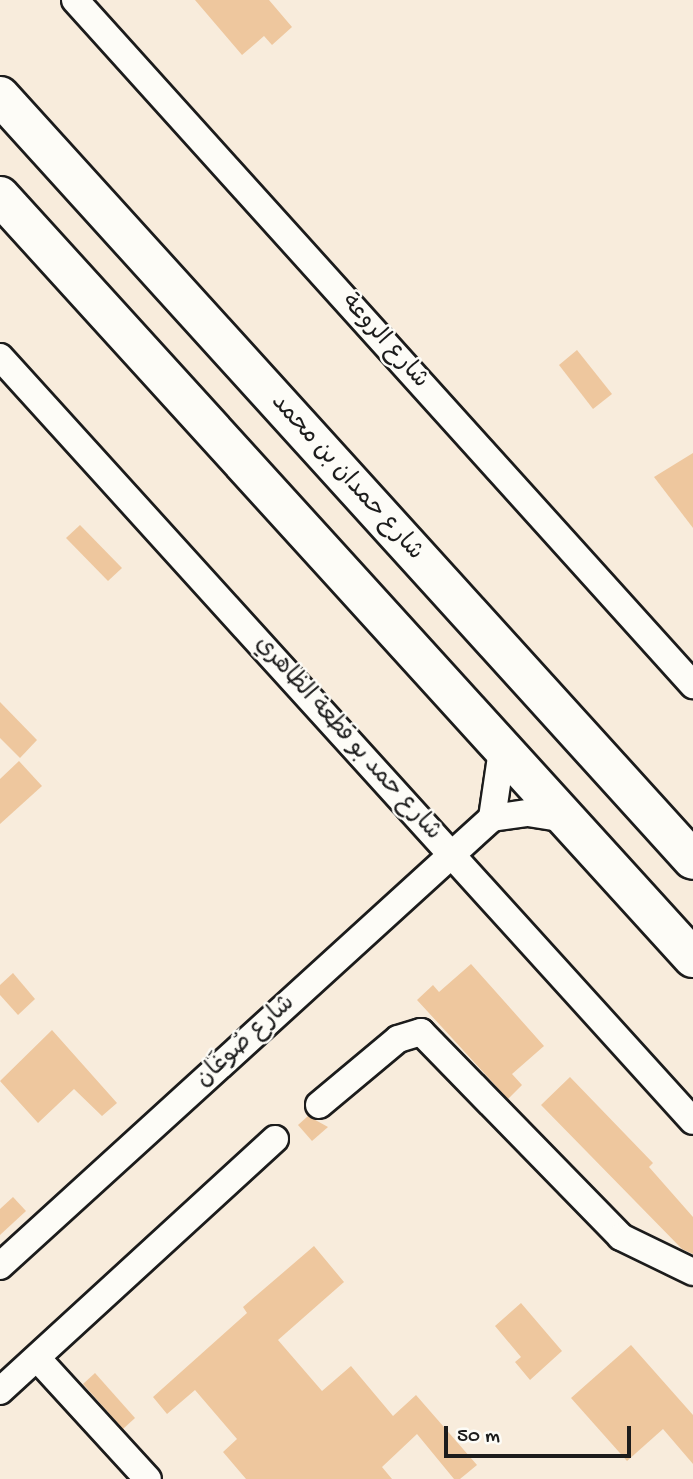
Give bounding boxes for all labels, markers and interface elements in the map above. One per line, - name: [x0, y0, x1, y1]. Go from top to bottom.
- street label: شارع الروعة: [334, 289, 434, 395]
- street label: شارع حمدان بن محمد: [264, 389, 428, 567]
- street label: شارع حمد بو قطعة الظاهري: [248, 631, 446, 847]
- street label: شارع صُوغَان: [190, 990, 302, 1094]
- scale bar: [448, 1412, 635, 1456]
- text: 50 m: [457, 1425, 500, 1450]

